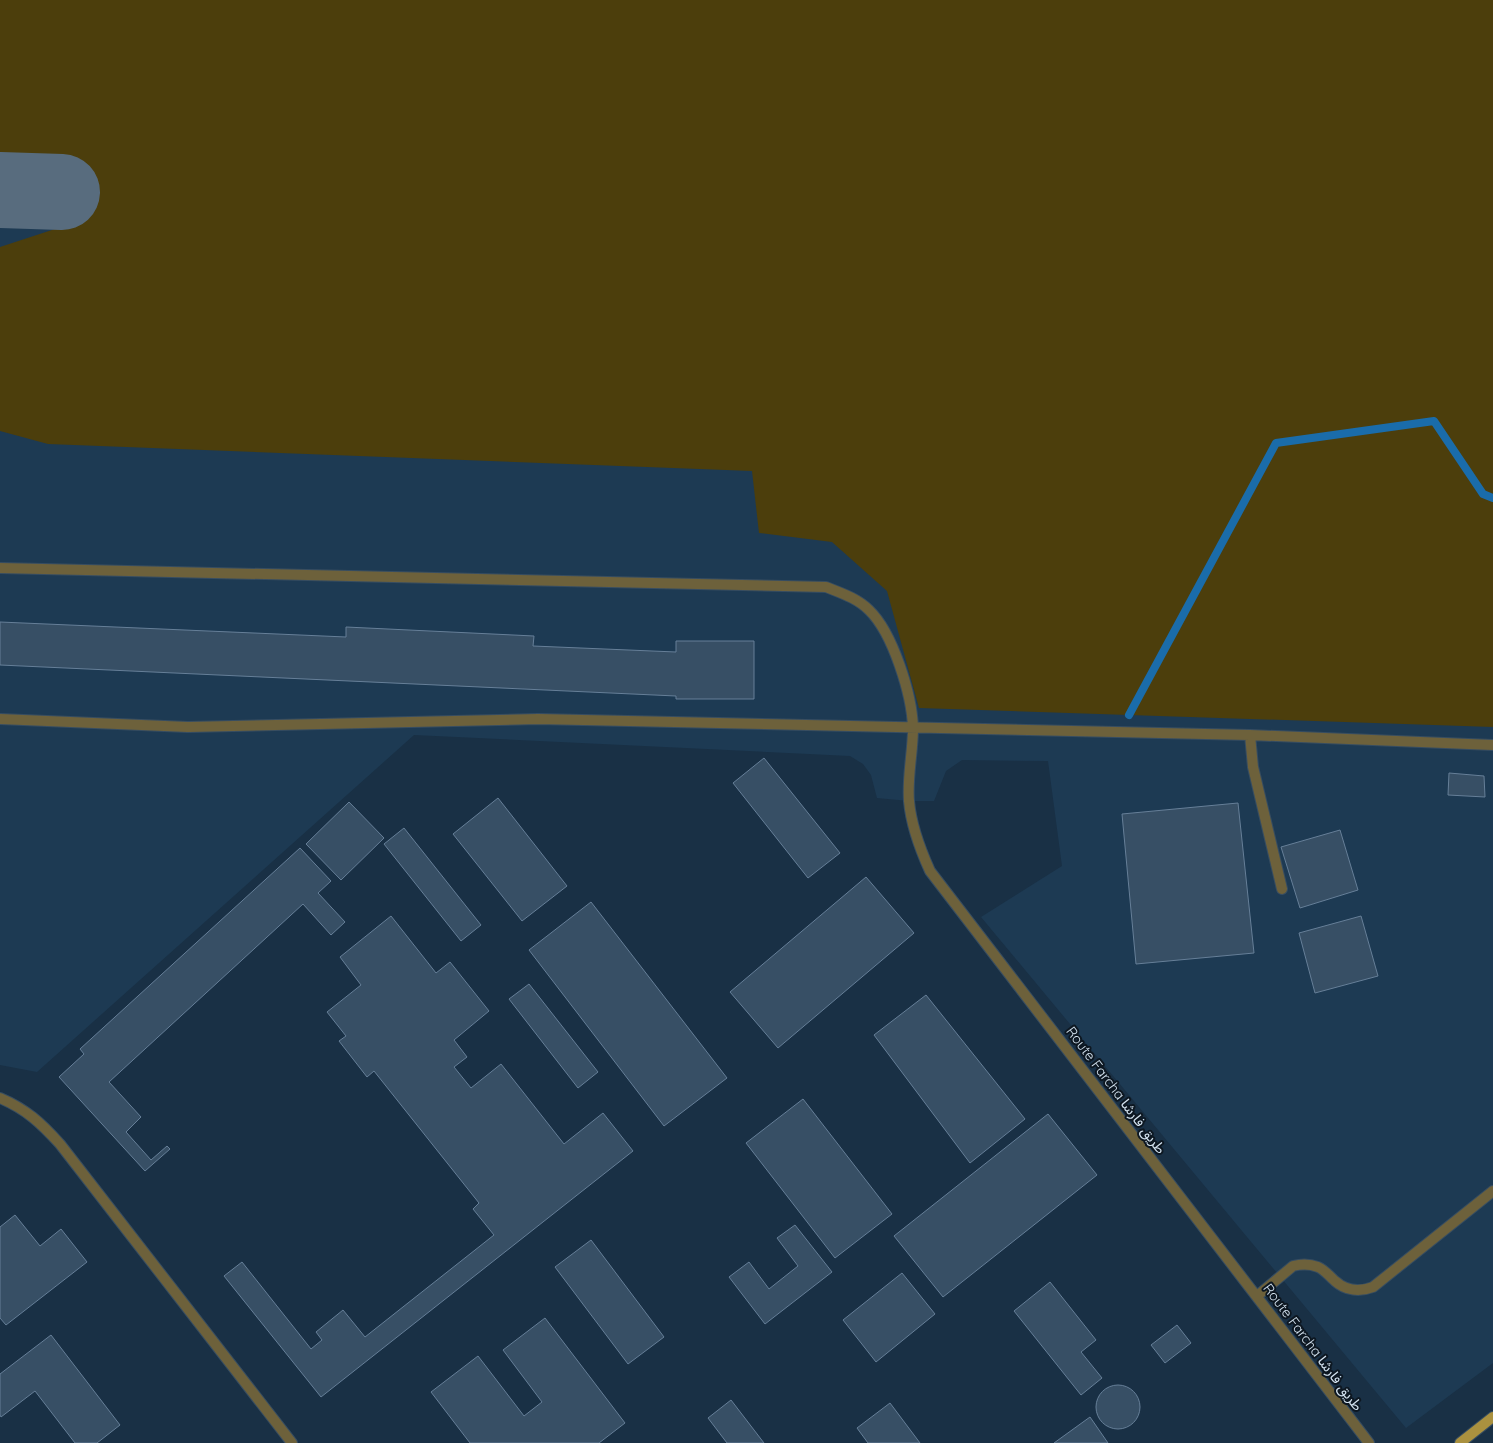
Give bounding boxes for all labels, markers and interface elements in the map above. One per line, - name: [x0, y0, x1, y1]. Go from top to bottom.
- street label: Route Farcha طريق فارشا: [1061, 1023, 1170, 1158]
- street label: Route Farcha طريق فارشا: [1258, 1280, 1367, 1415]

